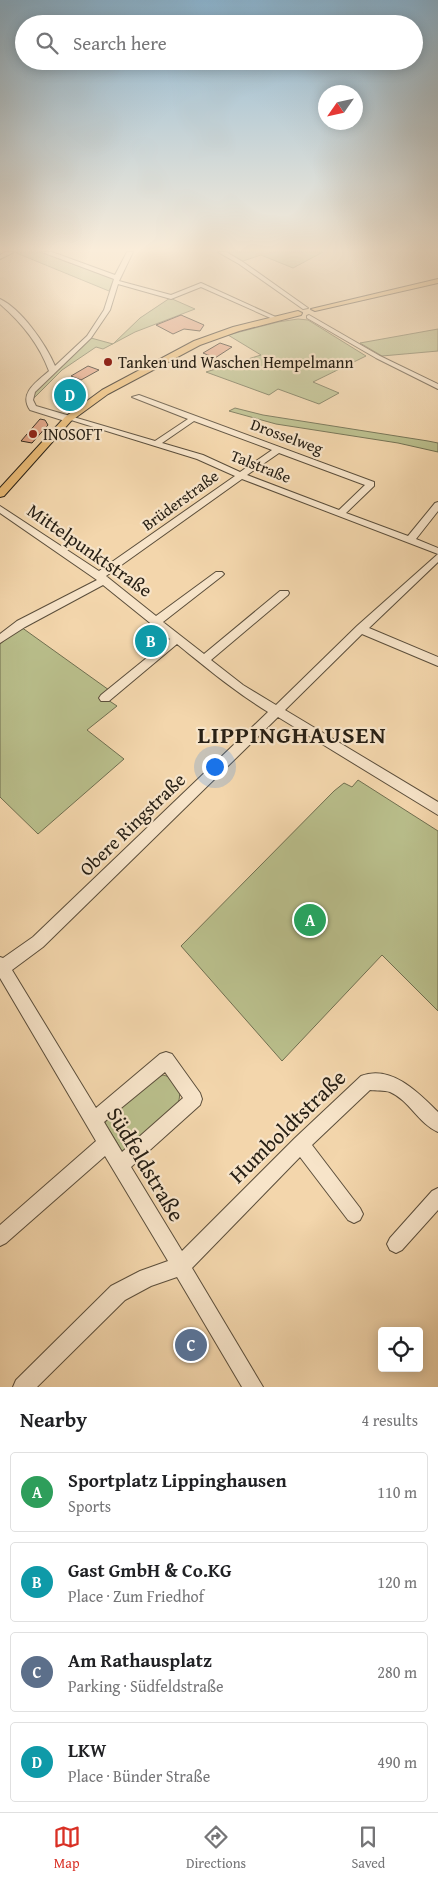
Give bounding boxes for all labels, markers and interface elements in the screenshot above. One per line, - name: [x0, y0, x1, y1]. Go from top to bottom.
- search box: [15, 15, 423, 70]
- icon: search: [33, 29, 61, 57]
- text: Search here: [73, 29, 167, 57]
- north arrow: [318, 85, 363, 130]
- place label: Tanken und Waschen Hempelmann: [118, 350, 354, 374]
- marker: Tanken und Waschen Hempelmann: [102, 356, 114, 368]
- pin: D: [54, 376, 86, 414]
- street label: Drosselweg: [247, 412, 327, 460]
- place label: INOSOFT: [43, 422, 102, 446]
- marker: INOSOFT: [27, 428, 39, 440]
- street label: Talstraße: [227, 443, 295, 489]
- street label: Brüderstraße: [137, 464, 223, 536]
- street label: Mittelpunktstraße: [22, 496, 158, 604]
- pin: B: [135, 622, 167, 660]
- district label: LIPPINGHAUSEN: [198, 717, 386, 752]
- your location: [202, 754, 228, 780]
- street label: Obere Ringstraße: [73, 766, 192, 882]
- pin: A: [294, 901, 326, 939]
- street label: Humboldtstraße: [221, 1062, 353, 1190]
- street label: Südfeldstraße: [99, 1101, 193, 1227]
- pin: C: [175, 1326, 207, 1364]
- map controls: [378, 1327, 423, 1372]
- button: locate: [378, 1327, 423, 1372]
- text: Nearby: [20, 1404, 87, 1435]
- text: 4 results: [361, 1408, 418, 1432]
- text: Sportplatz Lippinghausen: [68, 1466, 287, 1494]
- text: A: [32, 1480, 42, 1504]
- text: 110 m: [377, 1480, 417, 1504]
- text: Sports: [68, 1494, 111, 1518]
- text: Gast GmbH & Co.KG: [68, 1556, 232, 1584]
- text: B: [32, 1570, 42, 1594]
- text: 120 m: [377, 1570, 417, 1594]
- text: Place · Zum Friedhof: [68, 1584, 204, 1608]
- text: Am Rathausplatz: [68, 1646, 212, 1674]
- text: C: [32, 1660, 42, 1684]
- text: 280 m: [377, 1660, 417, 1684]
- text: Parking · Südfeldstraße: [68, 1674, 224, 1698]
- text: LKW: [68, 1736, 106, 1764]
- text: D: [32, 1750, 42, 1774]
- text: 490 m: [377, 1750, 417, 1774]
- text: Place · Bünder Straße: [68, 1764, 210, 1788]
- tab: Map: [53, 1823, 81, 1873]
- tab: Directions: [186, 1823, 246, 1873]
- tab: Saved: [351, 1823, 385, 1873]

